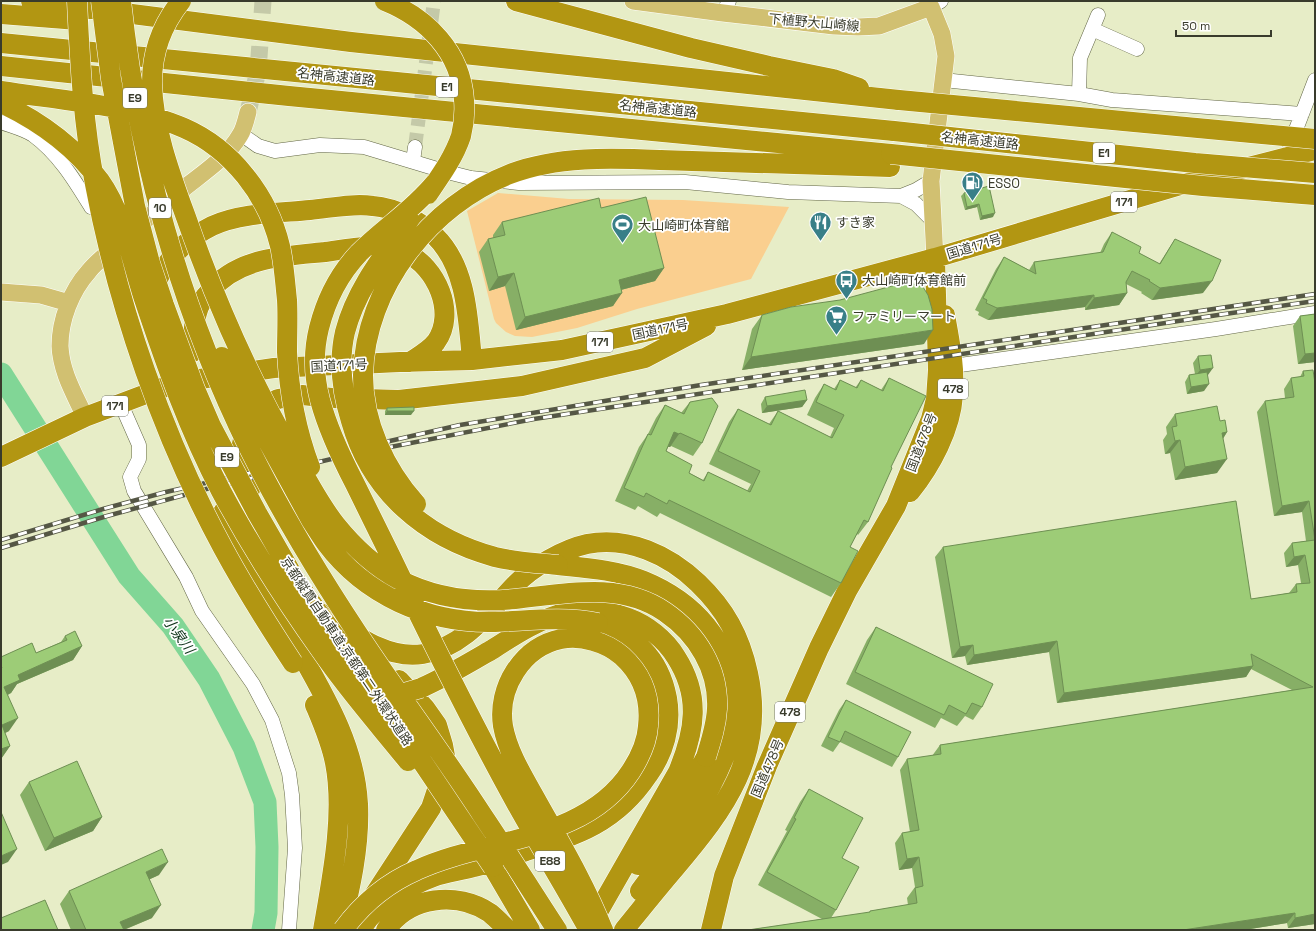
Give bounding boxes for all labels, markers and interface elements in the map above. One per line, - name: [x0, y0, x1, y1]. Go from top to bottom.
- street label: 下植野大山崎線: [768, 10, 860, 35]
- scale bar: [1176, 12, 1271, 38]
- text: 50 m: [1182, 18, 1210, 34]
- street label: 名神高速道路: [296, 64, 376, 89]
- road number: E1: [436, 77, 458, 97]
- road number: E9: [123, 88, 147, 108]
- street label: 名神高速道路: [618, 96, 698, 121]
- street label: 名神高速道路: [940, 128, 1020, 153]
- road number: E1: [1093, 143, 1115, 163]
- fuel station icon: ESSO: [959, 170, 985, 203]
- place label: ESSO: [988, 175, 1020, 192]
- road number: 171: [1111, 192, 1137, 212]
- road number: 10: [149, 198, 171, 218]
- restaurant icon: すき家: [807, 209, 833, 242]
- sports icon: 大山崎町体育館: [609, 212, 635, 245]
- place label: すき家: [836, 214, 875, 231]
- place label: 大山崎町体育館: [638, 217, 729, 234]
- street label: 国道171号: [944, 230, 1004, 263]
- bus stop icon: 大山崎町体育館前: [833, 267, 859, 300]
- place label: 大山崎町体育館前: [862, 272, 966, 289]
- supermarket icon: ファミリーマート: [824, 303, 850, 336]
- place label: ファミリーマート: [852, 308, 956, 325]
- street label: 国道171号: [630, 315, 690, 344]
- road number: 171: [587, 332, 613, 352]
- street label: 国道171号: [310, 356, 368, 375]
- road number: 478: [938, 379, 968, 399]
- road number: 171: [102, 396, 128, 416]
- street label: 国道478号: [902, 410, 941, 474]
- road number: E9: [215, 447, 239, 467]
- street label: 京都縦貫自動車道;京都第二外環状道路: [277, 554, 416, 749]
- water label: 小泉川: [159, 613, 200, 659]
- road number: 478: [775, 702, 805, 722]
- street label: 国道478号: [748, 736, 787, 800]
- road number: E88: [535, 851, 565, 871]

